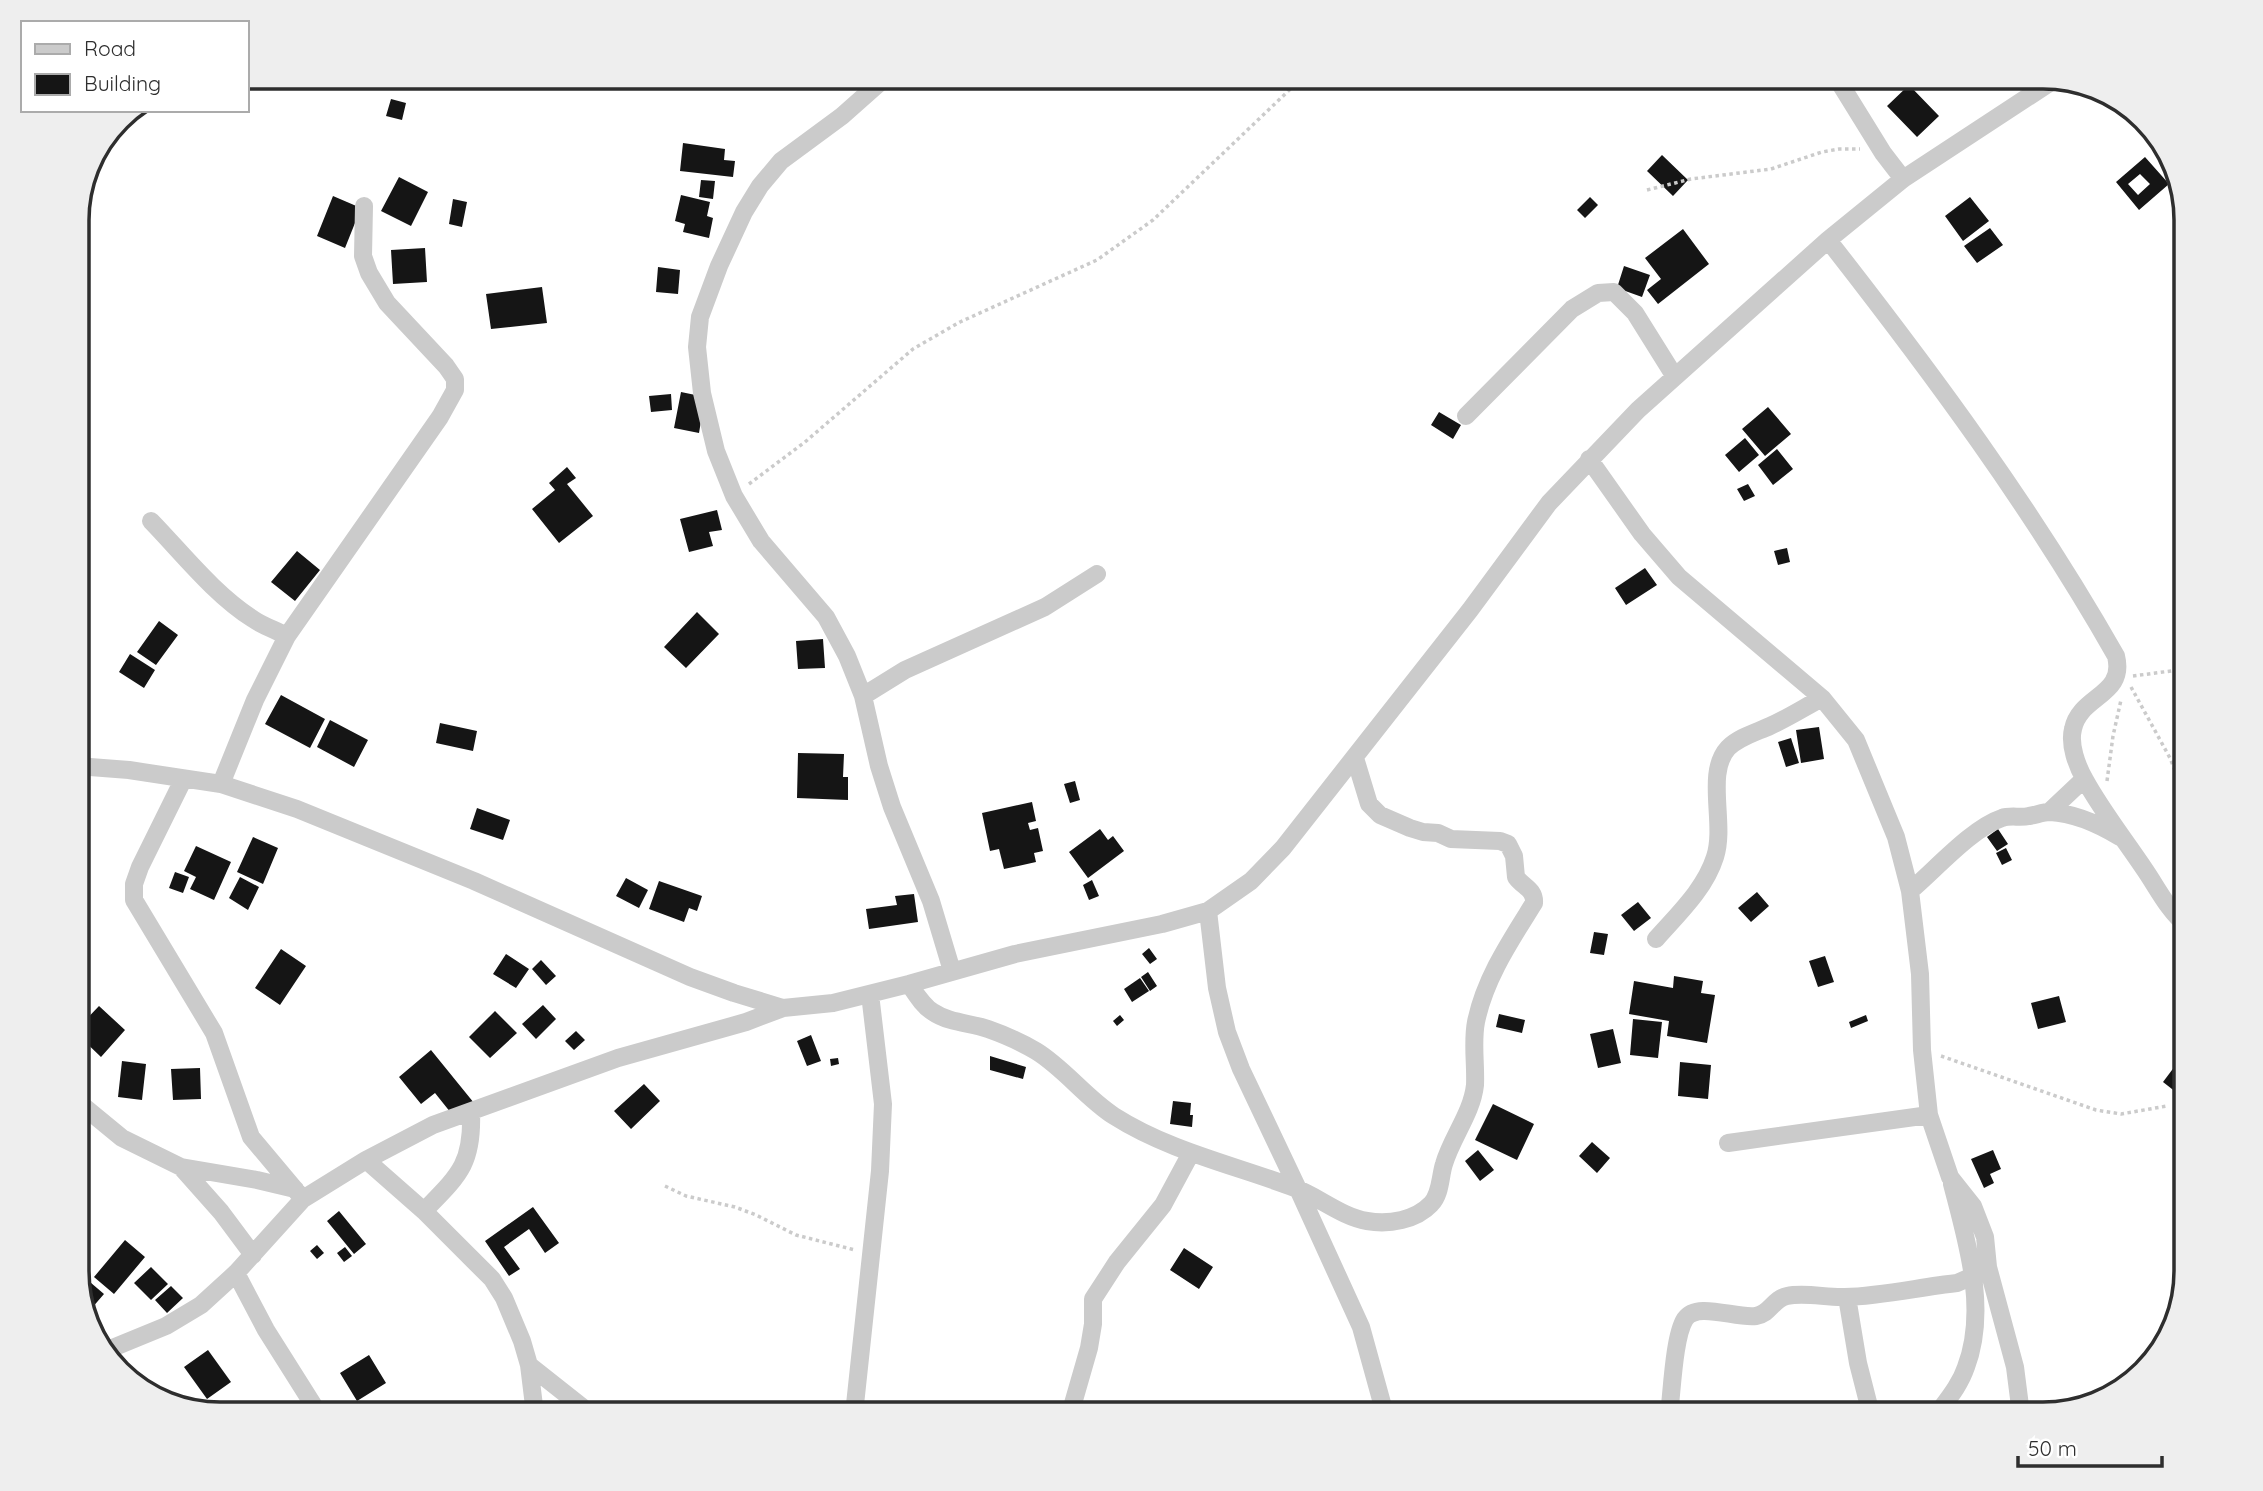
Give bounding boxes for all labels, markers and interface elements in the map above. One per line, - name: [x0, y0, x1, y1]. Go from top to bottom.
- legend: [21, 21, 248, 112]
- text: Road: [84, 35, 136, 61]
- text: Building: [84, 70, 161, 96]
- scale bar: [2018, 1424, 2162, 1468]
- text: 50 m: [2028, 1435, 2077, 1461]

